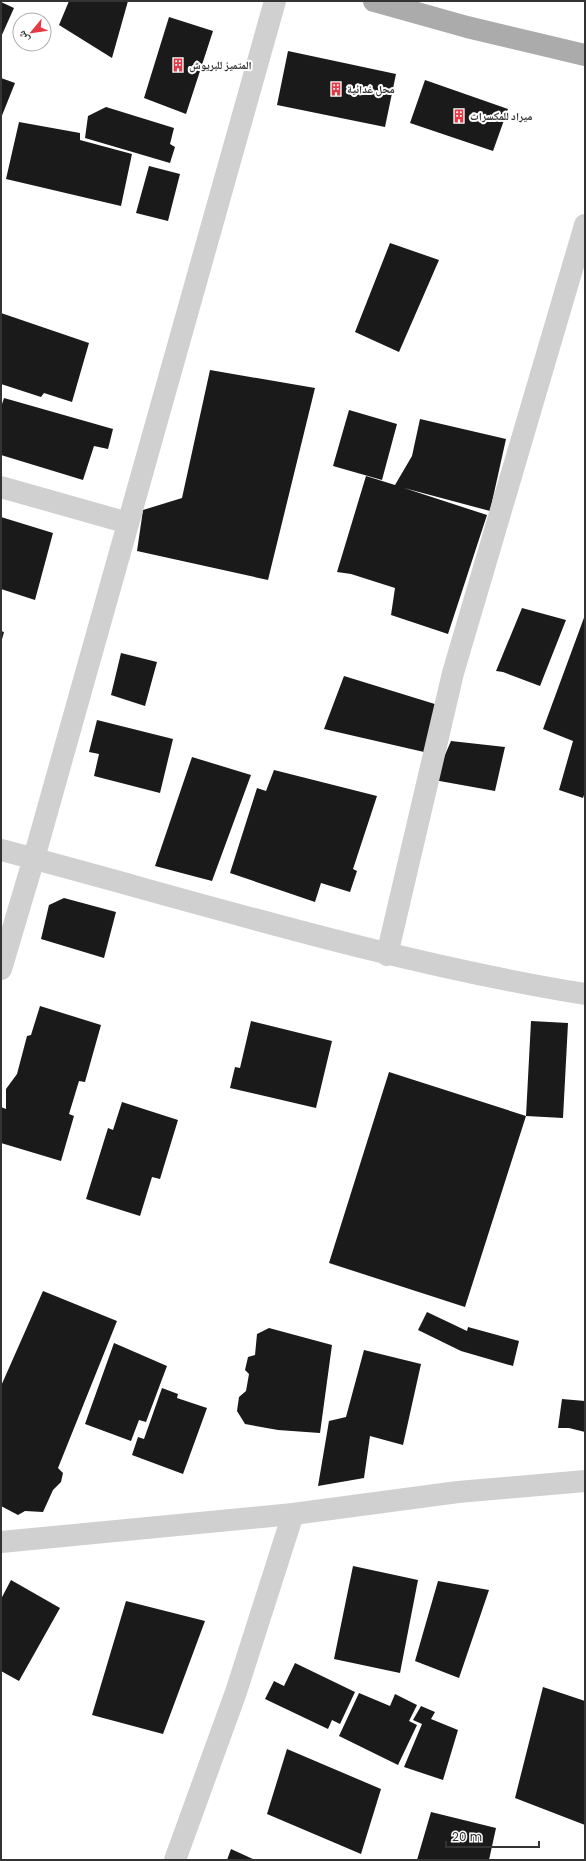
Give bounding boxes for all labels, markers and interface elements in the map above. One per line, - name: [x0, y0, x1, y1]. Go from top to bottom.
- north arrow: [12, 12, 52, 52]
- text: ش: [13, 28, 33, 46]
- building icon: المتميز للبريوش: [170, 57, 186, 73]
- place label: المتميز للبريوش: [189, 57, 252, 73]
- building icon: محل غدائية: [328, 81, 344, 97]
- place label: محل غدائية: [347, 81, 395, 97]
- building icon: ميراد للمكسرات: [451, 108, 467, 124]
- place label: ميراد للمكسرات: [470, 108, 533, 124]
- scale bar: [446, 1823, 539, 1849]
- text: 20 m: [452, 1828, 482, 1845]

